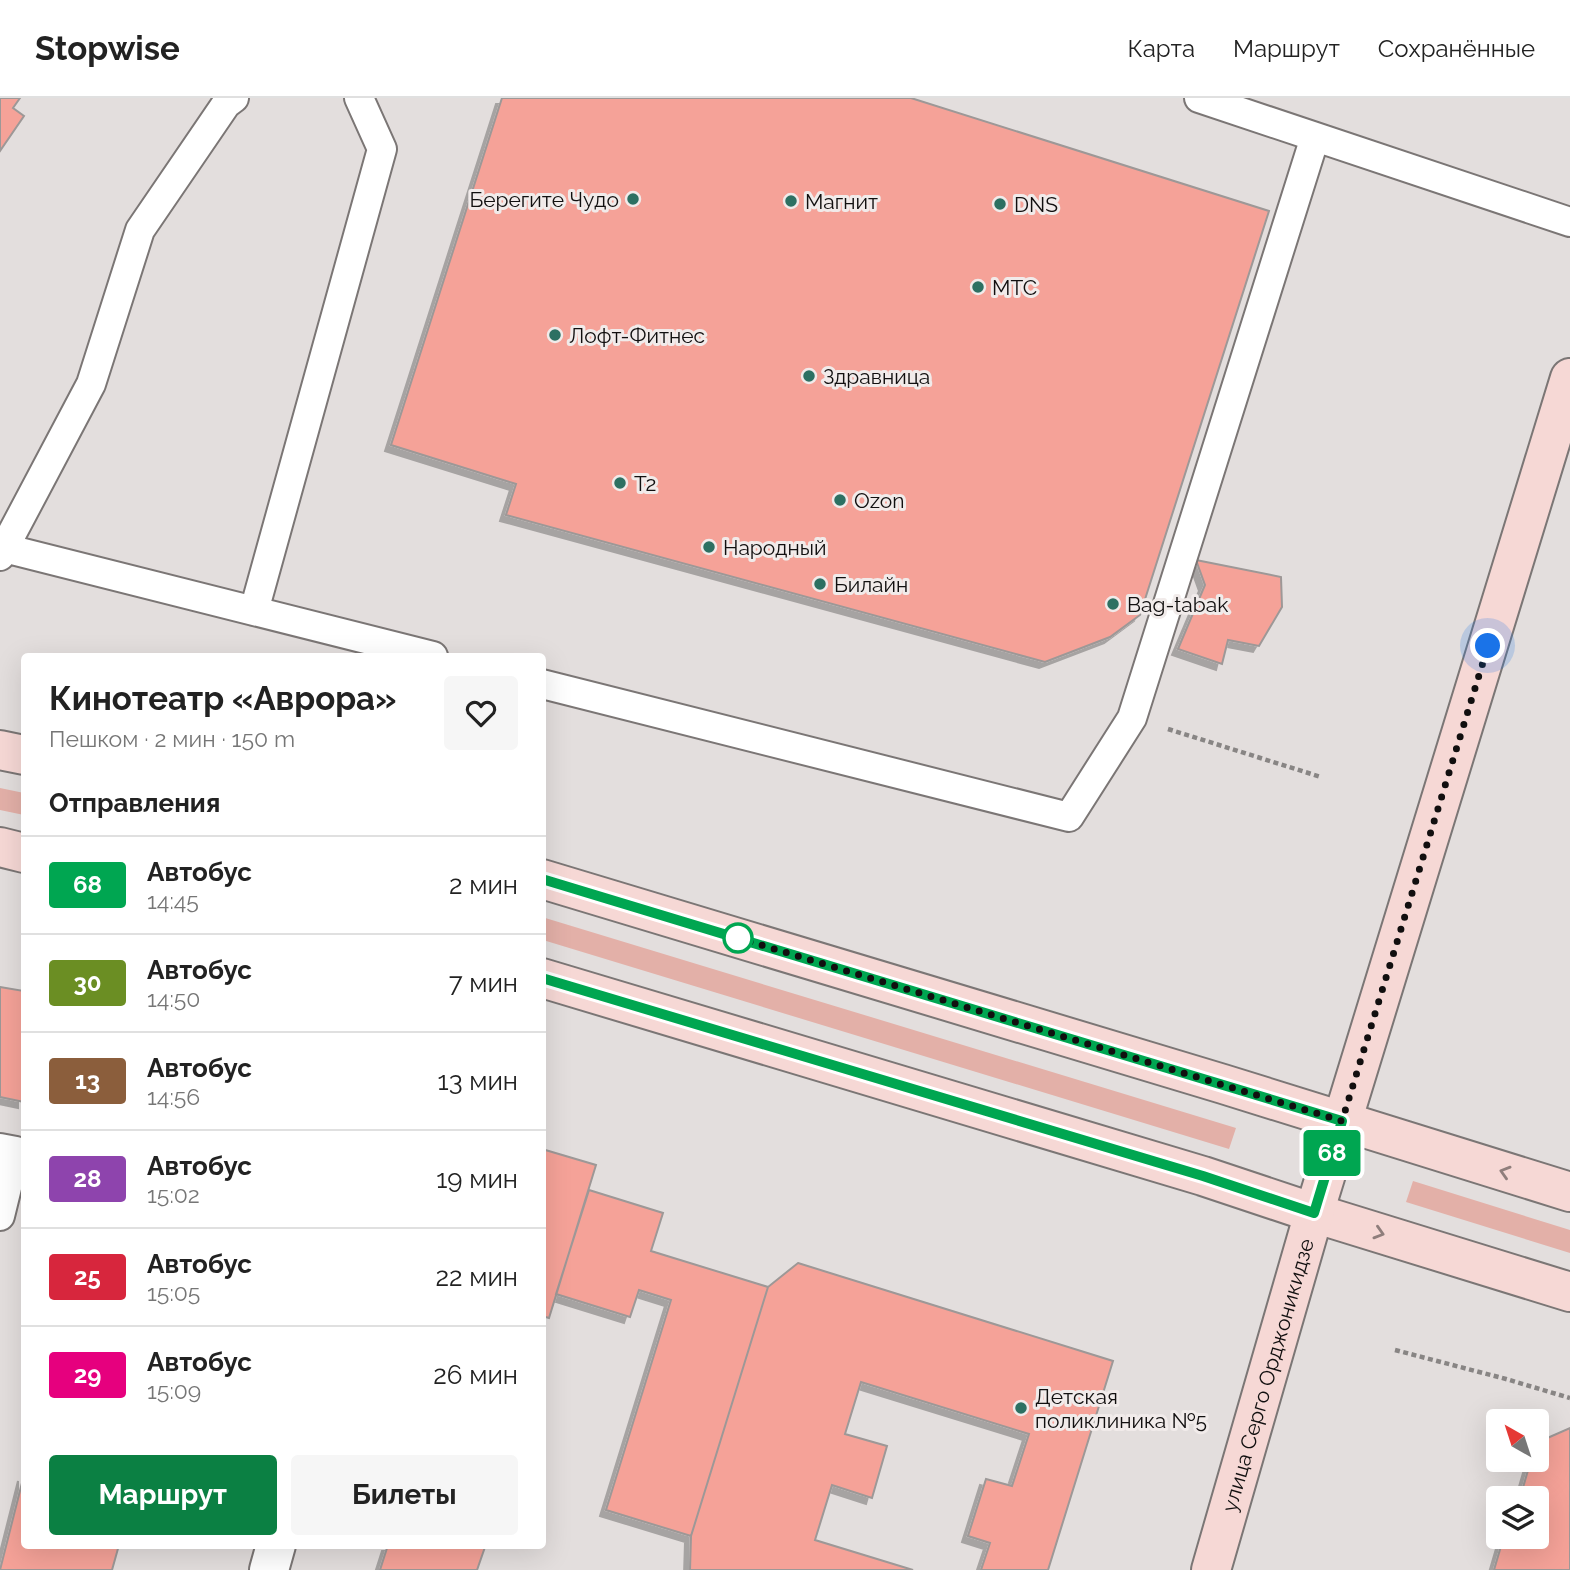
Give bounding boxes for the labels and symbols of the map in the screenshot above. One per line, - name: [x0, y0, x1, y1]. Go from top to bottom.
- place label: Берегите Чудо: [469, 187, 619, 212]
- place label: Магнит: [805, 189, 878, 214]
- marker: Берегите Чудо: [625, 191, 641, 207]
- place label: DNS: [1014, 192, 1058, 217]
- marker: Магнит: [783, 193, 799, 209]
- marker: DNS: [992, 196, 1008, 212]
- place label: МТС: [992, 275, 1037, 300]
- marker: МТС: [970, 279, 986, 295]
- place label: Лофт-Фитнес: [569, 323, 705, 348]
- marker: Лофт-Фитнес: [547, 327, 563, 343]
- place label: Здравница: [823, 364, 930, 389]
- marker: Здравница: [801, 368, 817, 384]
- place label: T2: [634, 471, 657, 496]
- marker: T2: [612, 475, 628, 491]
- place label: Ozon: [854, 488, 905, 513]
- marker: Ozon: [832, 492, 848, 508]
- place label: Народный: [723, 535, 826, 560]
- marker: Народный: [701, 539, 717, 555]
- place label: Билайн: [834, 572, 908, 597]
- marker: Билайн: [812, 576, 828, 592]
- place label: Bag-tabak: [1127, 592, 1228, 617]
- marker: Bag-tabak: [1105, 596, 1121, 612]
- your location: [1470, 628, 1505, 663]
- unlabelled marker: [723, 923, 753, 953]
- line badge: 68: [1300, 1130, 1364, 1176]
- one-way arrow: [1499, 1165, 1511, 1180]
- one-way arrow: [1373, 1225, 1385, 1239]
- street label: улица Серго Орджоникидзе: [1216, 1235, 1319, 1514]
- place label: Детская поликлиника №5: [1035, 1384, 1207, 1433]
- marker: Детская поликлиника №5: [1013, 1400, 1029, 1416]
- north arrow: [1486, 1409, 1549, 1472]

